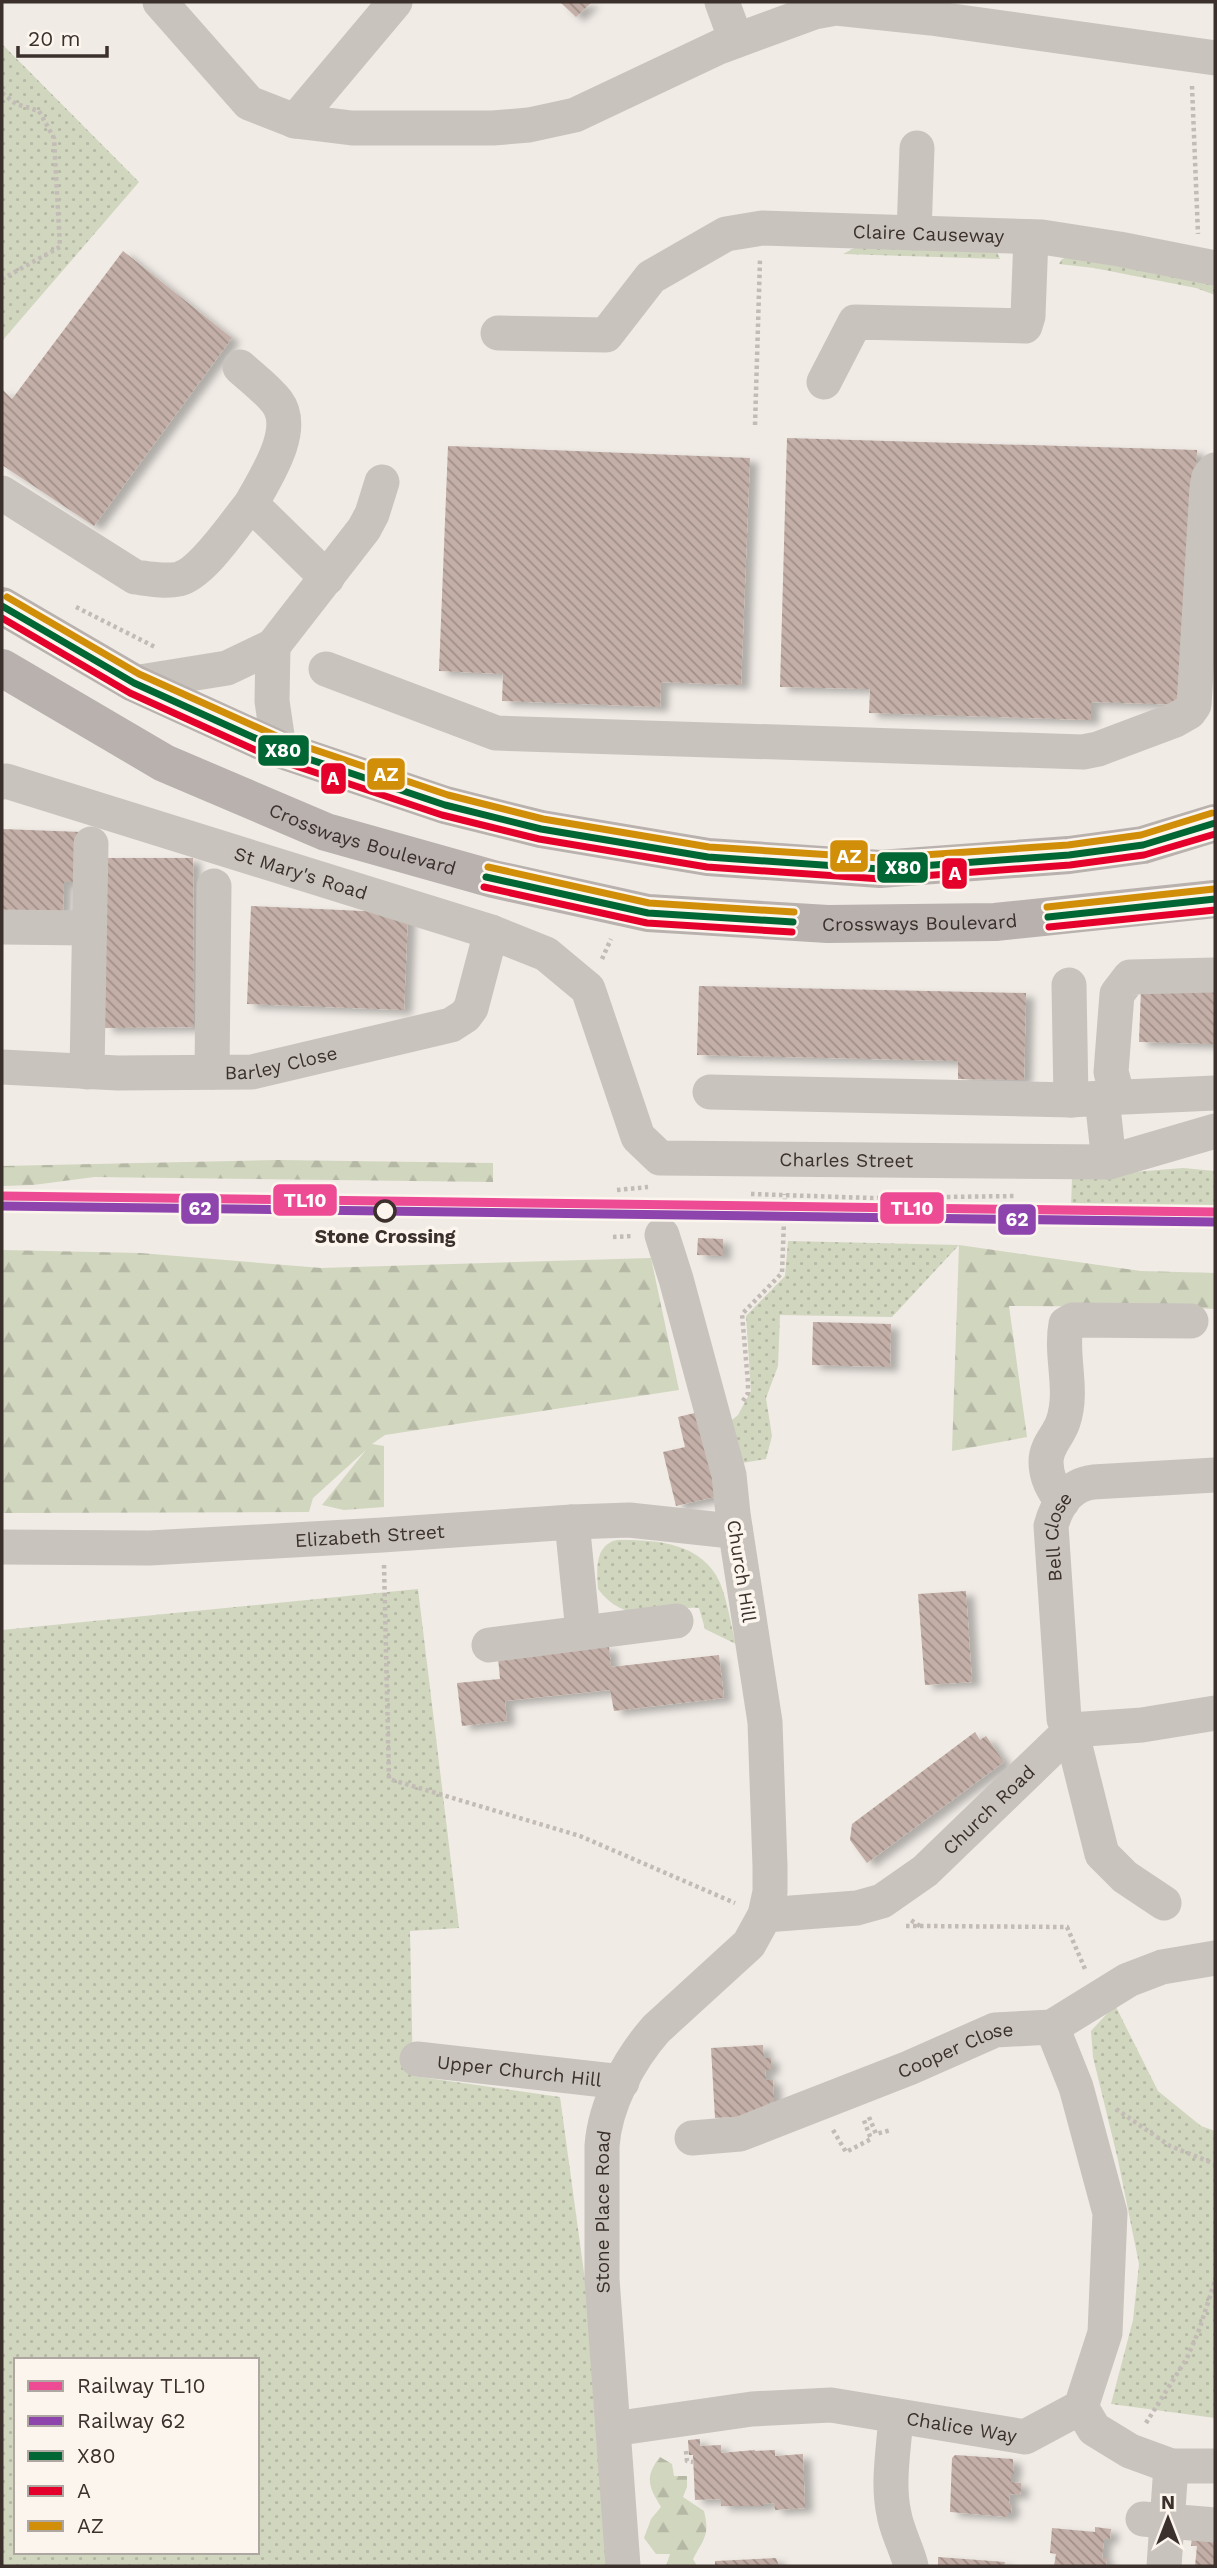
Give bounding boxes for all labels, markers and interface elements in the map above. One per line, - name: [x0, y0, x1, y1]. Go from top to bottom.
- scale bar: [18, 14, 107, 58]
- text: 20 m: [28, 26, 80, 51]
- street label: Claire Causeway: [852, 220, 1005, 248]
- line badge: X80: [257, 734, 310, 767]
- text: X80: [265, 739, 301, 762]
- line badge: AZ: [366, 757, 406, 791]
- line badge: A: [320, 762, 347, 795]
- text: AZ: [374, 763, 398, 786]
- text: A: [327, 767, 340, 790]
- street label: Crossways Boulevard: [266, 798, 459, 880]
- line badge: AZ: [829, 839, 869, 873]
- street label: St Mary's Road: [231, 842, 370, 905]
- text: AZ: [837, 845, 861, 868]
- line badge: X80: [876, 851, 929, 884]
- text: X80: [885, 856, 921, 879]
- line badge: A: [941, 857, 968, 890]
- text: A: [949, 862, 962, 885]
- street label: Crossways Boulevard: [822, 909, 1018, 936]
- street label: Barley Close: [225, 1041, 339, 1084]
- street label: Charles Street: [779, 1148, 913, 1172]
- line badge: TL10: [272, 1183, 338, 1217]
- text: TL10: [284, 1189, 326, 1212]
- line badge: TL10: [879, 1191, 945, 1225]
- line badge: 62: [180, 1192, 220, 1225]
- text: 62: [188, 1197, 212, 1220]
- text: TL10: [891, 1197, 933, 1220]
- marker: Stone Crossing: [374, 1200, 396, 1222]
- line badge: 62: [997, 1203, 1037, 1236]
- text: 62: [1005, 1208, 1029, 1231]
- place label: Stone Crossing: [315, 1225, 456, 1248]
- street label: Bell Close: [1040, 1487, 1077, 1582]
- street label: Church Hill: [722, 1518, 761, 1624]
- street label: Elizabeth Street: [294, 1520, 445, 1552]
- street label: Church Road: [938, 1760, 1040, 1860]
- street label: Cooper Close: [894, 2018, 1014, 2083]
- street label: Upper Church Hill: [436, 2050, 603, 2092]
- street label: Stone Place Road: [591, 2129, 616, 2294]
- legend: [14, 2358, 259, 2554]
- text: Railway TL10: [77, 2373, 205, 2398]
- street label: Chalice Way: [905, 2407, 1019, 2448]
- text: Railway 62: [77, 2408, 186, 2433]
- text: X80: [77, 2443, 116, 2468]
- text: A: [77, 2478, 91, 2503]
- north arrow: [1133, 2484, 1203, 2554]
- text: N: [1161, 2491, 1175, 2514]
- text: AZ: [77, 2513, 104, 2538]

